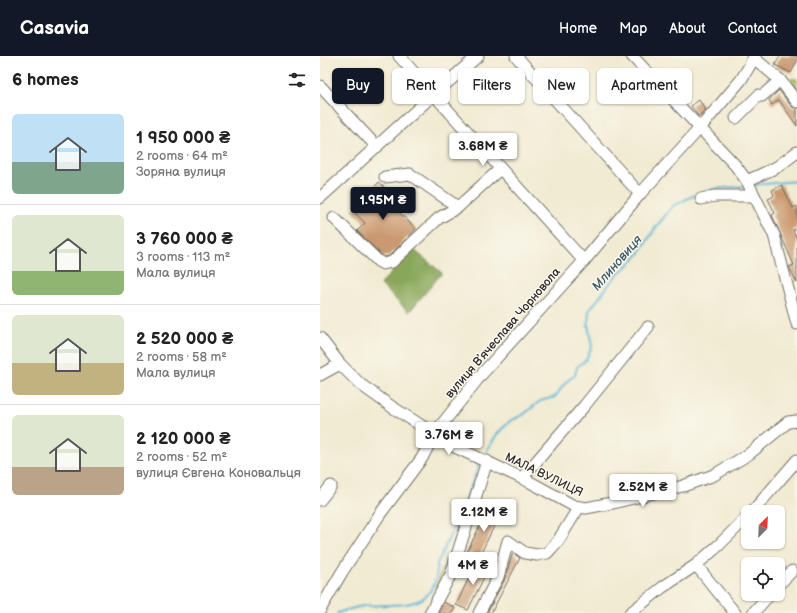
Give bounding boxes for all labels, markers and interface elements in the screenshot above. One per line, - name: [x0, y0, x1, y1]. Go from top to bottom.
- text: Casavia: [20, 17, 89, 40]
- text: Home: [559, 20, 597, 37]
- text: Map: [619, 20, 647, 37]
- text: About: [669, 20, 706, 37]
- text: Contact: [728, 20, 777, 37]
- chip: Buy: [332, 68, 384, 104]
- chip: Rent: [392, 68, 450, 104]
- chip: Filters: [458, 68, 525, 104]
- chip: New: [533, 68, 589, 104]
- chip: Apartment: [597, 68, 692, 104]
- icon: filters: [286, 69, 308, 91]
- text: 6 homes: [12, 70, 79, 90]
- text: 1 950 000 ₴: [136, 128, 230, 148]
- icon: home: [44, 130, 92, 178]
- pin: 3.68M ₴: [446, 133, 520, 167]
- text: 3.68M ₴: [458, 138, 508, 154]
- text: 2 rooms · 64 m²: [136, 148, 228, 164]
- text: Зоряна вулиця: [136, 164, 226, 180]
- pin: 1.95M ₴: [346, 187, 420, 221]
- text: 1.95M ₴: [360, 192, 406, 208]
- text: 3 760 000 ₴: [136, 229, 233, 249]
- icon: home: [44, 231, 92, 279]
- water label: Млиновиця: [588, 231, 646, 294]
- text: 3 rooms · 113 m²: [136, 249, 230, 265]
- text: Мала вулиця: [136, 265, 215, 281]
- street label: вулиця Вʼячеслава Чорновола: [442, 265, 564, 401]
- text: 2 520 000 ₴: [136, 329, 233, 349]
- icon: home: [44, 331, 92, 379]
- text: 2 rooms · 58 m²: [136, 349, 227, 365]
- text: Мала вулиця: [136, 365, 215, 381]
- pin: 3.76M ₴: [412, 422, 486, 456]
- text: 3.76M ₴: [425, 427, 473, 443]
- text: 2 120 000 ₴: [136, 429, 231, 449]
- icon: home: [44, 431, 92, 479]
- text: 2 rooms · 52 m²: [136, 449, 227, 465]
- street label: МАЛА ВУЛИЦЯ: [502, 450, 586, 500]
- text: вулиця Євгена Коновальця: [136, 465, 301, 481]
- pin: 2.52M ₴: [606, 474, 680, 508]
- text: 2.52M ₴: [618, 479, 668, 495]
- pin: 2.12M ₴: [447, 499, 521, 533]
- text: 2.12M ₴: [460, 504, 508, 520]
- north arrow: [741, 505, 785, 549]
- map controls: [741, 505, 785, 601]
- pin: 4M ₴: [449, 552, 497, 586]
- text: 4M ₴: [457, 557, 489, 573]
- button: locate: [741, 557, 785, 601]

